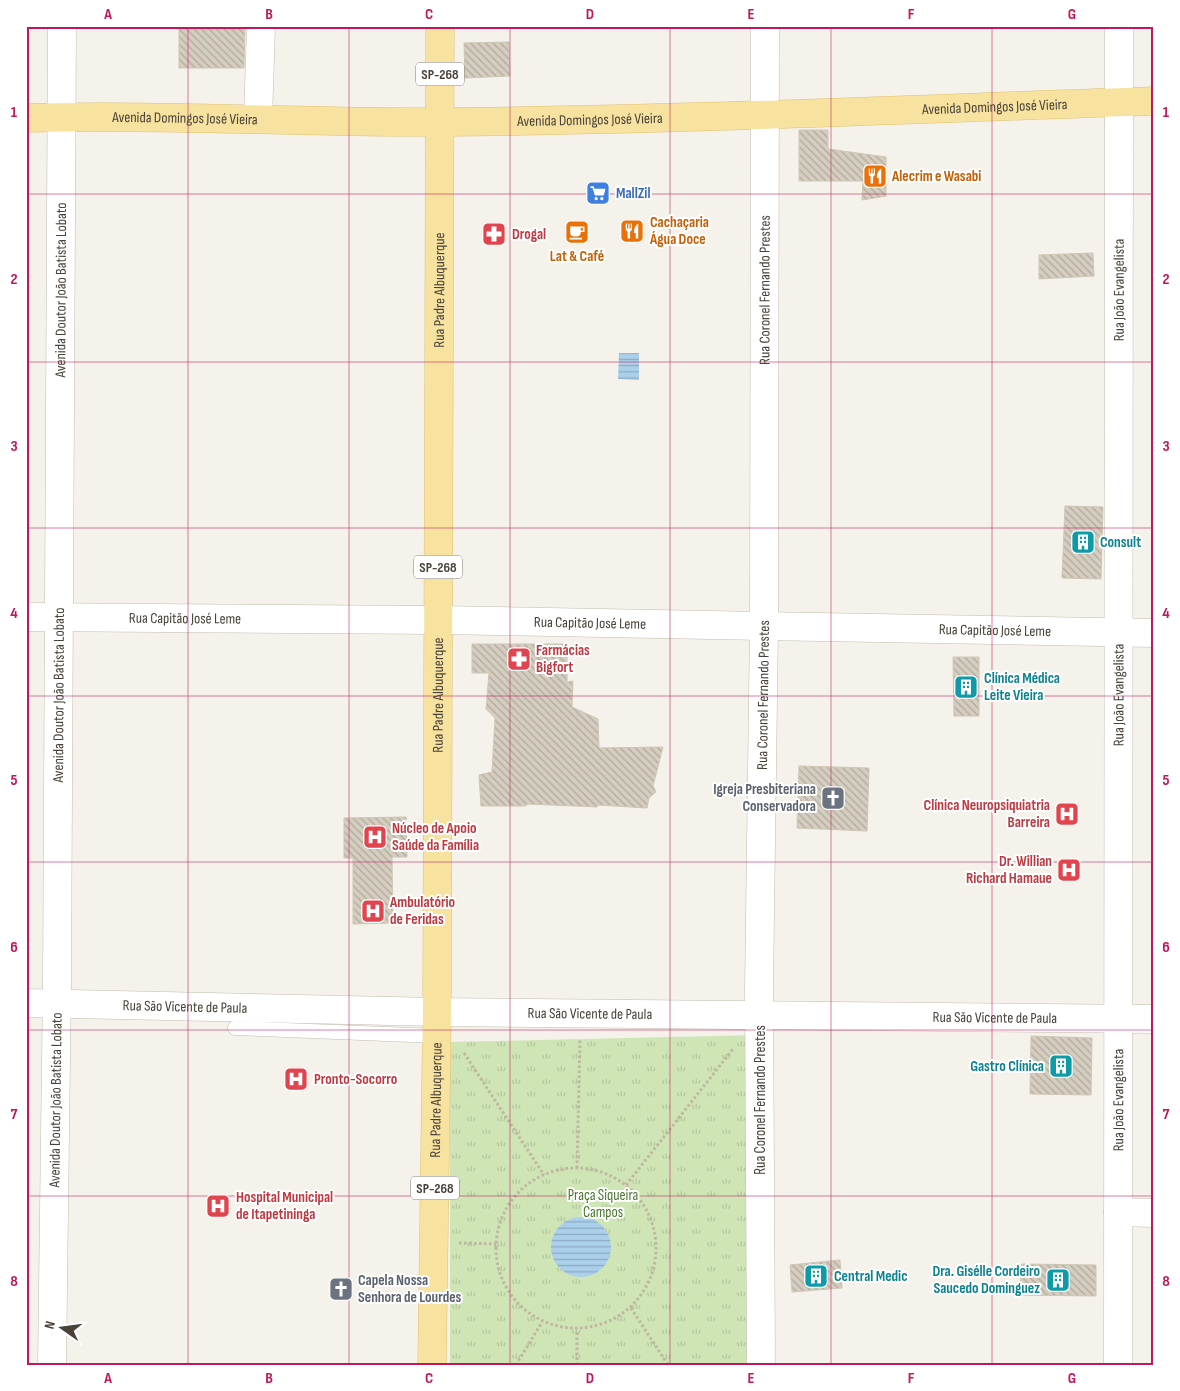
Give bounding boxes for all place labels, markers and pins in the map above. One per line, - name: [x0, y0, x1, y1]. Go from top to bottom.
- restaurant icon: Alecrim e Wasabi: [862, 163, 888, 189]
- place label: Alecrim e Wasabi: [891, 167, 981, 186]
- supermarket icon: MallZil: [585, 180, 611, 206]
- place label: MallZil: [616, 184, 650, 203]
- place label: Cachaçaria Água Doce: [649, 213, 709, 249]
- restaurant icon: Cachaçaria Água Doce: [619, 218, 645, 244]
- cafe icon: Lat & Café: [564, 219, 590, 245]
- pharmacy icon: Drogal: [481, 221, 507, 247]
- place label: Drogal: [512, 225, 546, 244]
- place label: Lat & Café: [550, 247, 604, 266]
- building icon: Consult: [1070, 529, 1096, 555]
- place label: Consult: [1100, 533, 1141, 552]
- place label: Farmácias Bigfort: [536, 641, 590, 677]
- pharmacy icon: Farmácias Bigfort: [506, 646, 532, 672]
- place label: Clínica Médica Leite Vieira: [984, 669, 1060, 705]
- building icon: Clínica Médica Leite Vieira: [953, 674, 979, 700]
- place label: Igreja Presbiteriana Conservadora: [713, 780, 816, 816]
- church icon: Igreja Presbiteriana Conservadora: [820, 785, 846, 811]
- place label: Clínica Neuropsiquiatria Barreira: [924, 796, 1050, 832]
- hospital icon: Clínica Neuropsiquiatria Barreira: [1054, 801, 1080, 827]
- place label: Núcleo de Apoio Saúde da Família: [392, 819, 479, 855]
- hospital icon: Núcleo de Apoio Saúde da Família: [362, 824, 388, 850]
- place label: Dr. Willian Richard Hamaue: [966, 852, 1052, 888]
- hospital icon: Dr. Willian Richard Hamaue: [1056, 857, 1082, 883]
- place label: Ambulatório de Feridas: [389, 893, 455, 929]
- hospital icon: Ambulatório de Feridas: [360, 898, 386, 924]
- building icon: Gastro Clínica: [1048, 1053, 1074, 1079]
- place label: Gastro Clínica: [970, 1057, 1044, 1076]
- hospital icon: Pronto-Socorro: [283, 1066, 309, 1092]
- place label: Pronto-Socorro: [314, 1070, 397, 1089]
- place label: Hospital Municipal de Itapetininga: [236, 1188, 333, 1224]
- hospital icon: Hospital Municipal de Itapetininga: [205, 1193, 231, 1219]
- place label: Dra. Gisélle Cordeiro Saucedo Dominguez: [932, 1262, 1040, 1298]
- building icon: Central Medic: [803, 1263, 829, 1289]
- place label: Central Medic: [834, 1267, 907, 1286]
- building icon: Dra. Gisélle Cordeiro Saucedo Dominguez: [1045, 1267, 1071, 1293]
- place label: Capela Nossa Senhora de Lourdes: [358, 1271, 462, 1307]
- church icon: Capela Nossa Senhora de Lourdes: [328, 1276, 354, 1302]

